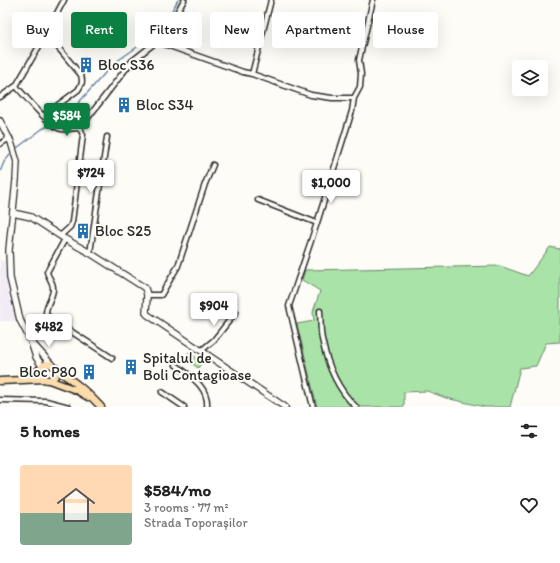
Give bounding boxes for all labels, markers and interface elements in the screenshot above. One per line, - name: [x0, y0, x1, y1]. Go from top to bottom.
- chip: Buy: [12, 12, 63, 48]
- chip: Rent: [71, 12, 127, 48]
- chip: Filters: [135, 12, 202, 48]
- chip: New: [210, 12, 264, 48]
- chip: Apartment: [272, 12, 365, 48]
- chip: House: [373, 12, 438, 48]
- building icon: Bloc S36: [77, 56, 95, 74]
- place label: Bloc S36: [98, 56, 154, 74]
- map controls: [512, 60, 548, 96]
- button: layers: [512, 60, 548, 96]
- building icon: Bloc S34: [115, 96, 133, 114]
- place label: Bloc S34: [136, 96, 193, 114]
- pin: $584: [43, 103, 91, 137]
- text: $584: [53, 108, 81, 123]
- pin: $724: [67, 160, 115, 194]
- text: $724: [77, 165, 105, 180]
- pin: $1,000: [298, 170, 364, 204]
- text: $1,000: [311, 175, 351, 190]
- building icon: Bloc S25: [74, 222, 92, 240]
- place label: Bloc S25: [95, 222, 151, 240]
- pin: $904: [190, 293, 238, 327]
- text: $904: [199, 298, 229, 313]
- pin: $482: [25, 314, 73, 348]
- text: $482: [35, 319, 63, 334]
- place label: Spitalul de Boli Contagioase: [143, 349, 251, 384]
- building icon: Spitalul de Boli Contagioase: [122, 358, 140, 376]
- place label: Bloc P80: [19, 363, 77, 381]
- building icon: Bloc P80: [80, 363, 98, 381]
- icon: filters: [518, 420, 540, 442]
- text: 5 homes: [20, 421, 80, 441]
- text: $584/mo: [144, 480, 211, 500]
- icon: home: [52, 481, 100, 529]
- icon: heart: [518, 494, 540, 516]
- text: 3 rooms · 77 m²: [144, 500, 229, 515]
- text: Strada Toporașilor: [144, 515, 248, 530]

